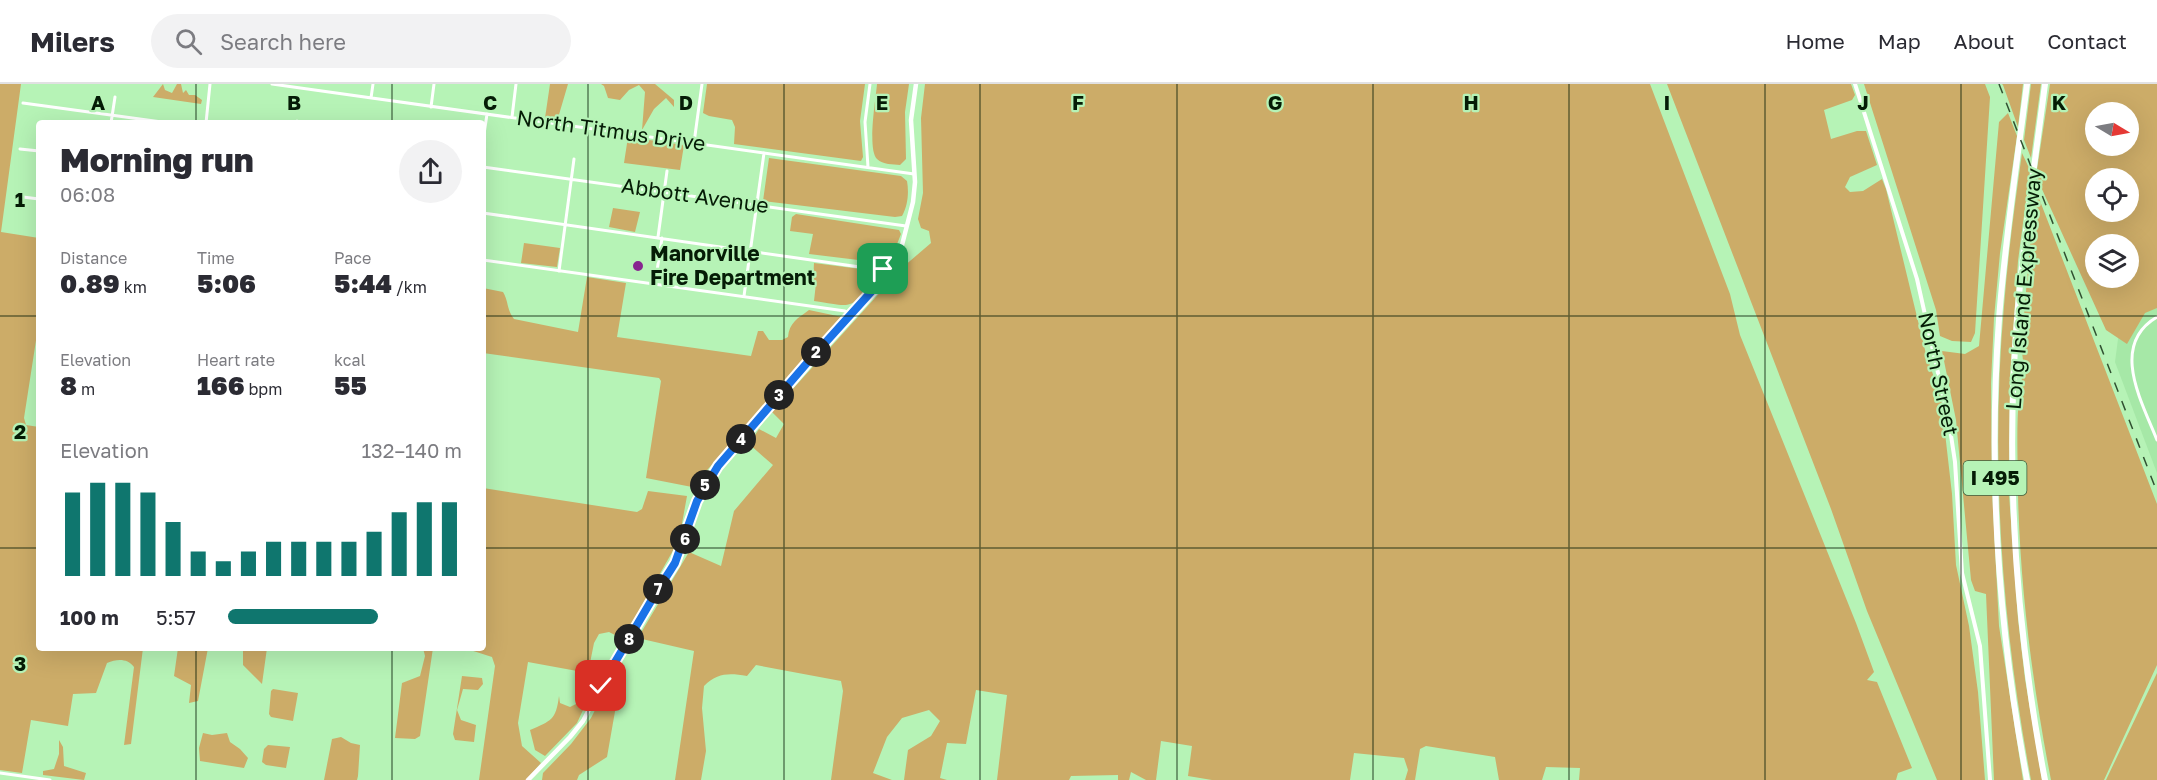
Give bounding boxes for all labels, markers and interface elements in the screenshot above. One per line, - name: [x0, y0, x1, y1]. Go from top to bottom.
- search box: [151, 14, 571, 68]
- text: Milers: [30, 25, 115, 58]
- icon: search: [172, 25, 205, 58]
- text: Search here: [220, 28, 346, 55]
- text: Home: [1785, 28, 1845, 54]
- text: Map: [1878, 28, 1921, 54]
- text: About: [1954, 28, 2014, 54]
- text: Contact: [2047, 28, 2127, 54]
- text: A: [91, 90, 105, 114]
- text: B: [287, 90, 301, 114]
- text: C: [483, 90, 497, 114]
- text: D: [679, 90, 693, 114]
- text: E: [876, 90, 888, 114]
- text: F: [1072, 90, 1084, 114]
- text: G: [1268, 90, 1282, 114]
- text: H: [1463, 90, 1479, 114]
- text: I: [1664, 90, 1670, 114]
- text: J: [1857, 90, 1869, 114]
- text: K: [2052, 90, 2067, 114]
- north arrow: [2085, 102, 2139, 156]
- map controls: [2085, 102, 2139, 288]
- street label: North Titmus Drive: [515, 104, 707, 156]
- text: Morning run: [60, 140, 254, 179]
- button: share: [399, 140, 462, 203]
- street label: Long Island Expressway: [1999, 167, 2047, 411]
- button: locate: [2085, 168, 2139, 222]
- street label: Abbott Avenue: [620, 172, 770, 218]
- text: 06:08: [60, 182, 115, 206]
- text: 1: [15, 187, 25, 211]
- button: layers: [2085, 234, 2139, 288]
- place label: Manorville Fire Department: [650, 240, 815, 290]
- pin: [857, 243, 908, 294]
- text: Distance: [60, 248, 127, 268]
- text: Time: [197, 248, 235, 268]
- text: Pace: [334, 248, 371, 268]
- icon: arrive: [866, 252, 899, 285]
- marker: Manorville Fire Department: [631, 259, 645, 273]
- text: 0.89: [60, 268, 120, 299]
- text: 5:06: [197, 268, 256, 299]
- text: 5:44: [334, 268, 392, 299]
- text: km: [120, 277, 147, 297]
- text: /km: [392, 277, 427, 297]
- street label: North Street: [1913, 310, 1965, 438]
- pin: 2: [801, 337, 831, 367]
- text: 2: [811, 342, 821, 362]
- text: Elevation: [60, 350, 131, 370]
- text: Heart rate: [197, 350, 275, 370]
- text: kcal: [334, 350, 366, 370]
- text: 8: [60, 370, 77, 401]
- text: 166: [197, 370, 245, 401]
- text: 55: [334, 370, 367, 401]
- text: m: [77, 379, 95, 399]
- text: bpm: [245, 379, 282, 399]
- pin: 3: [764, 380, 794, 410]
- text: 3: [774, 385, 784, 405]
- text: 2: [14, 419, 26, 443]
- pin: 4: [726, 424, 756, 454]
- text: 4: [736, 429, 746, 449]
- text: Elevation: [60, 438, 149, 462]
- text: 132–140 m: [361, 438, 462, 462]
- road number: I 495: [1964, 461, 2026, 495]
- pin: 5: [690, 470, 720, 500]
- text: 5: [700, 475, 710, 495]
- pin: 6: [670, 524, 700, 554]
- text: 6: [680, 529, 690, 549]
- pin: 7: [643, 574, 673, 604]
- text: 7: [654, 579, 662, 599]
- text: 100 m: [60, 605, 119, 629]
- text: 5:57: [156, 605, 196, 629]
- pin: 8: [614, 624, 644, 654]
- text: 8: [624, 629, 634, 649]
- text: 3: [14, 651, 26, 675]
- pin: [575, 660, 626, 711]
- icon: check: [584, 669, 617, 702]

